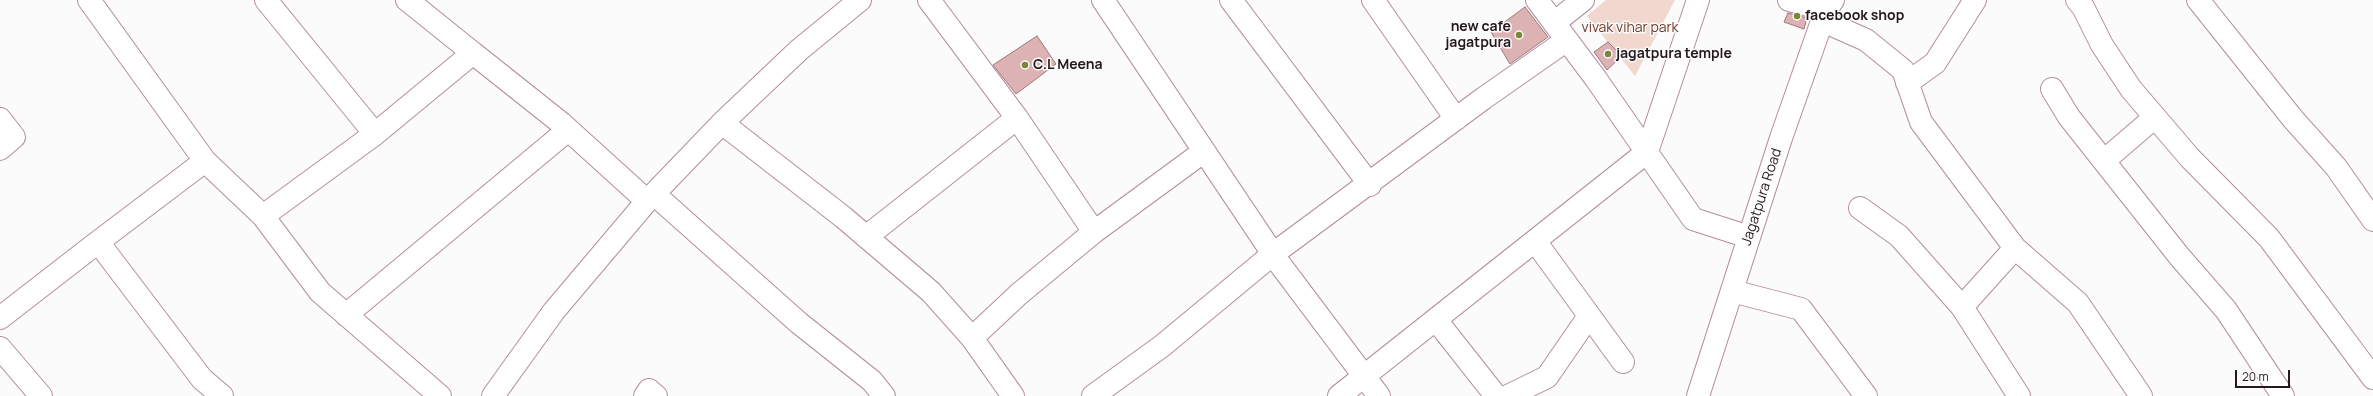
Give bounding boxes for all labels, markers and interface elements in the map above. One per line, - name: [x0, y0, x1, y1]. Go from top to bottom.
- place label: facebook shop: [1805, 8, 1904, 24]
- marker: facebook shop: [1792, 11, 1802, 21]
- place label: new cafe jagatpura: [1445, 19, 1511, 52]
- park label: vivak vihar park: [1582, 20, 1678, 36]
- marker: new cafe jagatpura: [1514, 30, 1524, 40]
- place label: jagatpura temple: [1616, 46, 1732, 62]
- marker: jagatpura temple: [1603, 49, 1613, 59]
- place label: C.L Meena: [1033, 57, 1103, 73]
- marker: C.L Meena: [1020, 60, 1030, 70]
- street label: Jagatpura Road: [1738, 146, 1786, 248]
- scale bar: [2237, 362, 2292, 388]
- text: 20 m: [2242, 368, 2269, 385]

